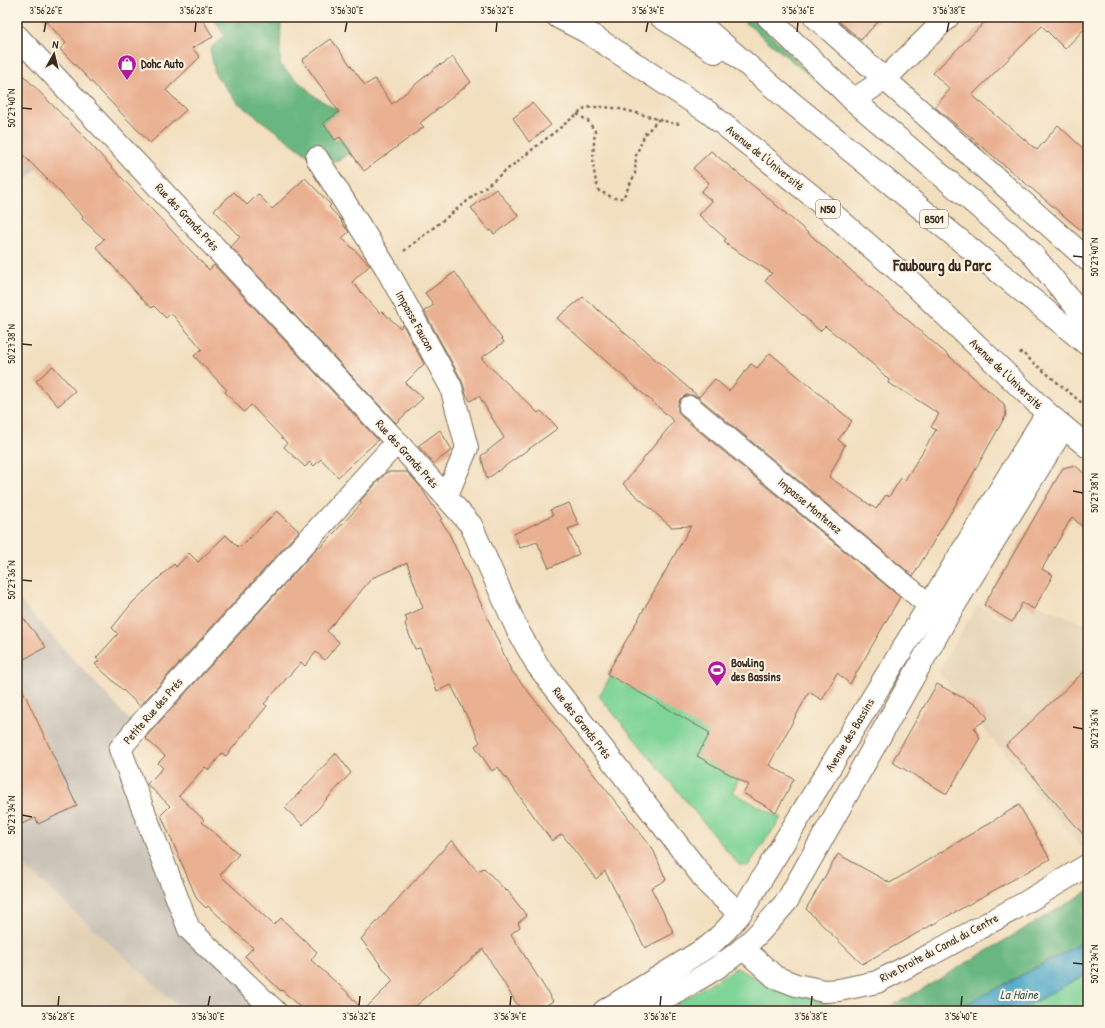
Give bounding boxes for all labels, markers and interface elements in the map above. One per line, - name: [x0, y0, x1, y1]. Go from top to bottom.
- text: 3°56'26"E: [30, 4, 63, 17]
- text: 3°56'28"E: [179, 4, 213, 17]
- text: 3°56'30"E: [330, 4, 364, 17]
- text: 3°56'32"E: [480, 4, 514, 17]
- text: 3°56'34"E: [632, 4, 665, 17]
- text: 3°56'36"E: [782, 4, 815, 17]
- text: 3°56'38"E: [933, 4, 966, 17]
- north arrow: [34, 34, 74, 74]
- text: N: [52, 37, 59, 51]
- shop icon: Dohc Auto: [116, 53, 138, 81]
- place label: Dohc Auto: [141, 55, 184, 72]
- text: 50°27'40"N: [5, 89, 18, 127]
- street label: Avenue de l'Université: [723, 121, 808, 194]
- street label: Rue des Grands Prés: [151, 179, 223, 255]
- road number: N50: [816, 200, 840, 218]
- road number: B501: [920, 210, 948, 228]
- text: 50°27'40"N: [1088, 238, 1101, 276]
- district label: Faubourg du Parc: [892, 254, 992, 277]
- street label: Impasse Faucon: [392, 288, 439, 354]
- text: 50°27'38"N: [5, 324, 18, 364]
- street label: Avenue de l'Université: [966, 334, 1047, 413]
- street label: Rue des Grands Prés: [372, 416, 443, 492]
- text: 50°27'38"N: [1088, 473, 1101, 513]
- street label: Impasse Montenez: [775, 474, 846, 538]
- text: 50°27'36"N: [5, 560, 18, 600]
- place label: Bowling des Bassins: [731, 654, 781, 685]
- sports icon: Bowling des Bassins: [706, 659, 728, 687]
- street label: Petite Rue des Prés: [119, 673, 187, 748]
- street label: Rue des Grands Prés: [549, 683, 616, 762]
- street label: Avenue des Bassins: [821, 695, 878, 775]
- text: 50°27'36"N: [1088, 709, 1101, 749]
- text: 50°27'34"N: [5, 796, 18, 834]
- street label: Rive Droite du Canal du Centre: [876, 909, 1001, 986]
- text: 50°27'34"N: [1088, 945, 1101, 983]
- water label: La Haine: [1000, 985, 1039, 1003]
- text: 3°56'28"E: [41, 1010, 75, 1023]
- text: 3°56'30"E: [191, 1010, 225, 1023]
- text: 3°56'32"E: [342, 1010, 376, 1023]
- text: 3°56'34"E: [494, 1010, 527, 1023]
- text: 3°56'36"E: [644, 1010, 677, 1023]
- text: 3°56'38"E: [795, 1010, 828, 1023]
- text: 3°56'40"E: [945, 1010, 978, 1023]

